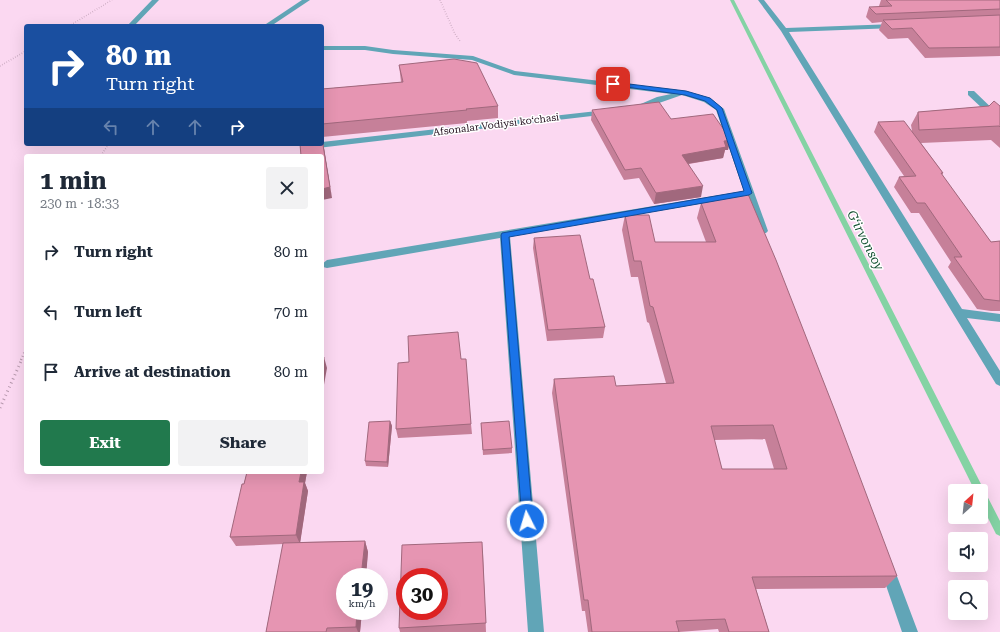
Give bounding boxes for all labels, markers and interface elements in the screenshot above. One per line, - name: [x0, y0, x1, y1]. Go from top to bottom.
- text: 80 m: [106, 39, 171, 72]
- icon: right: [40, 40, 92, 92]
- pin: [596, 67, 630, 101]
- text: Turn right: [106, 73, 194, 94]
- icon: arrive: [602, 73, 624, 95]
- street label: Afsonalar Vodiysi koʻchasi: [432, 111, 560, 138]
- icon: left: [100, 116, 122, 138]
- icon: ahead: [142, 116, 164, 138]
- icon: ahead: [184, 116, 206, 138]
- icon: right: [226, 116, 248, 138]
- text: 1 min: [40, 167, 107, 195]
- button: close: [266, 167, 308, 209]
- text: 230 m · 18:33: [40, 196, 119, 211]
- water label: G‘irvonsoy: [844, 208, 887, 273]
- icon: right: [40, 241, 62, 263]
- text: Turn right: [74, 243, 153, 261]
- text: 80 m: [274, 243, 308, 261]
- icon: left: [40, 301, 62, 323]
- text: Turn left: [74, 303, 142, 321]
- text: 70 m: [274, 303, 308, 321]
- icon: arrive: [40, 361, 62, 383]
- text: Arrive at destination: [74, 363, 230, 381]
- text: 80 m: [274, 363, 308, 381]
- button: Exit: [40, 420, 170, 466]
- button: Share: [178, 420, 308, 466]
- north arrow: [948, 484, 988, 524]
- map controls: [948, 484, 988, 620]
- position arrow: [506, 500, 548, 542]
- button: sound: [948, 532, 988, 572]
- speed limit sign: 30: [396, 568, 448, 620]
- text: 19: [351, 577, 373, 601]
- button: search: [948, 580, 988, 620]
- text: km/h: [349, 598, 375, 609]

